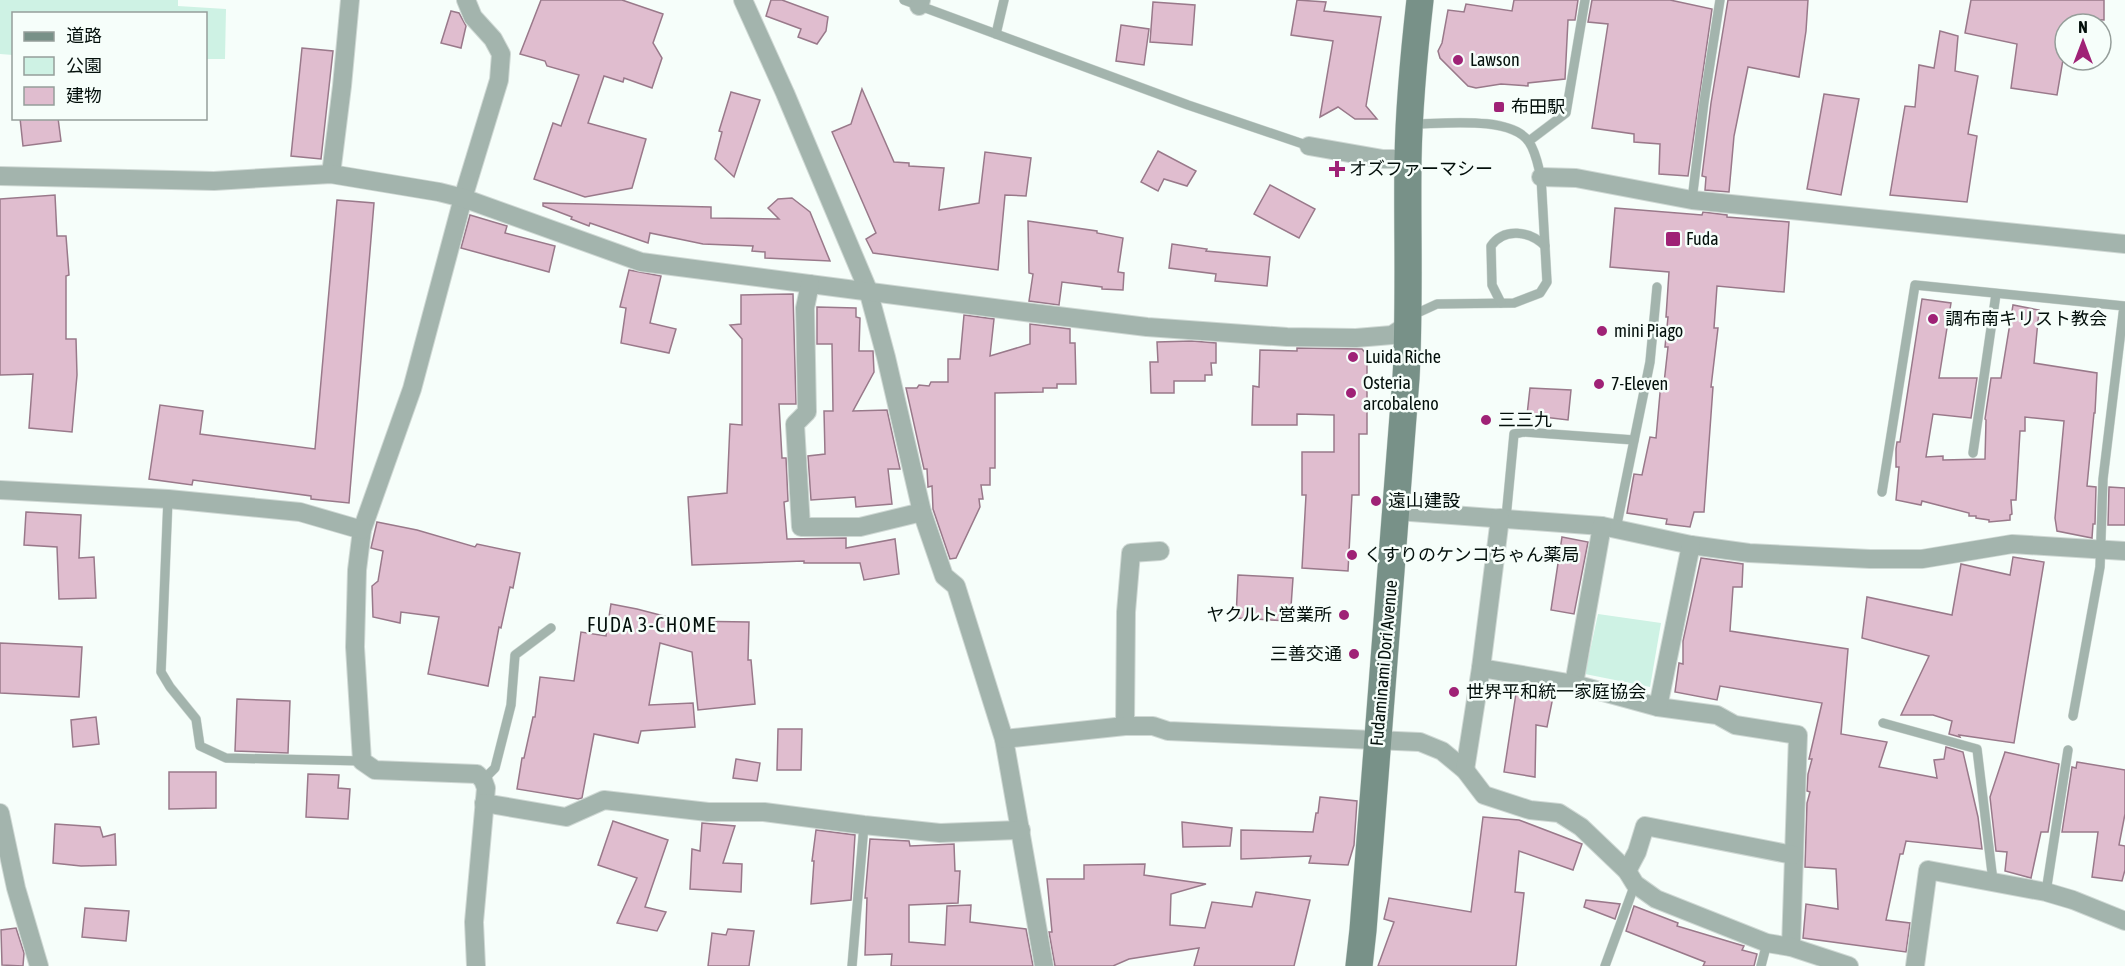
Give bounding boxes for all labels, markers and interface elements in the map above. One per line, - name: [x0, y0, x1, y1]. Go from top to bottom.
- legend: [12, 12, 207, 120]
- north arrow: [2053, 12, 2113, 72]
- text: N: [2078, 18, 2088, 36]
- text: 道路: [66, 25, 102, 46]
- place label: Lawson: [1470, 49, 1520, 70]
- marker: Lawson: [1451, 53, 1465, 67]
- text: 公園: [66, 55, 102, 76]
- text: 建物: [66, 85, 102, 106]
- place label: 布田駅: [1511, 96, 1565, 117]
- marker: 布田駅: [1492, 100, 1506, 114]
- place label: オズファーマシー: [1349, 158, 1493, 179]
- marker: オズファーマシー: [1330, 162, 1344, 176]
- place label: Fuda: [1686, 228, 1719, 249]
- marker: Fuda: [1664, 230, 1682, 248]
- place label: 調布南キリスト教会: [1945, 308, 2107, 329]
- marker: 調布南キリスト教会: [1926, 312, 1940, 326]
- place label: mini Piago: [1614, 320, 1683, 341]
- marker: mini Piago: [1595, 324, 1609, 338]
- place label: Luida Riche: [1365, 346, 1441, 367]
- marker: Luida Riche: [1346, 350, 1360, 364]
- place label: Osteria arcobaleno: [1363, 372, 1439, 414]
- place label: 7-Eleven: [1611, 373, 1668, 394]
- marker: 7-Eleven: [1592, 377, 1606, 391]
- marker: Osteria arcobaleno: [1344, 386, 1358, 400]
- place label: 三三九: [1498, 409, 1552, 430]
- marker: 三三九: [1479, 413, 1493, 427]
- place label: 遠山建設: [1388, 490, 1460, 511]
- marker: 遠山建設: [1369, 494, 1383, 508]
- place label: くすりのケンコちゃん薬局: [1364, 544, 1579, 565]
- marker: くすりのケンコちゃん薬局: [1345, 548, 1359, 562]
- street label: Fudaminami Dori Avenue: [1366, 579, 1401, 747]
- place label: ヤクルト営業所: [1207, 604, 1332, 625]
- marker: ヤクルト営業所: [1337, 608, 1351, 622]
- district label: FUDA 3-CHOME: [587, 613, 717, 636]
- place label: 三善交通: [1270, 643, 1342, 664]
- marker: 三善交通: [1347, 647, 1361, 661]
- place label: 世界平和統一家庭協会: [1466, 681, 1646, 702]
- marker: 世界平和統一家庭協会: [1447, 685, 1461, 699]

